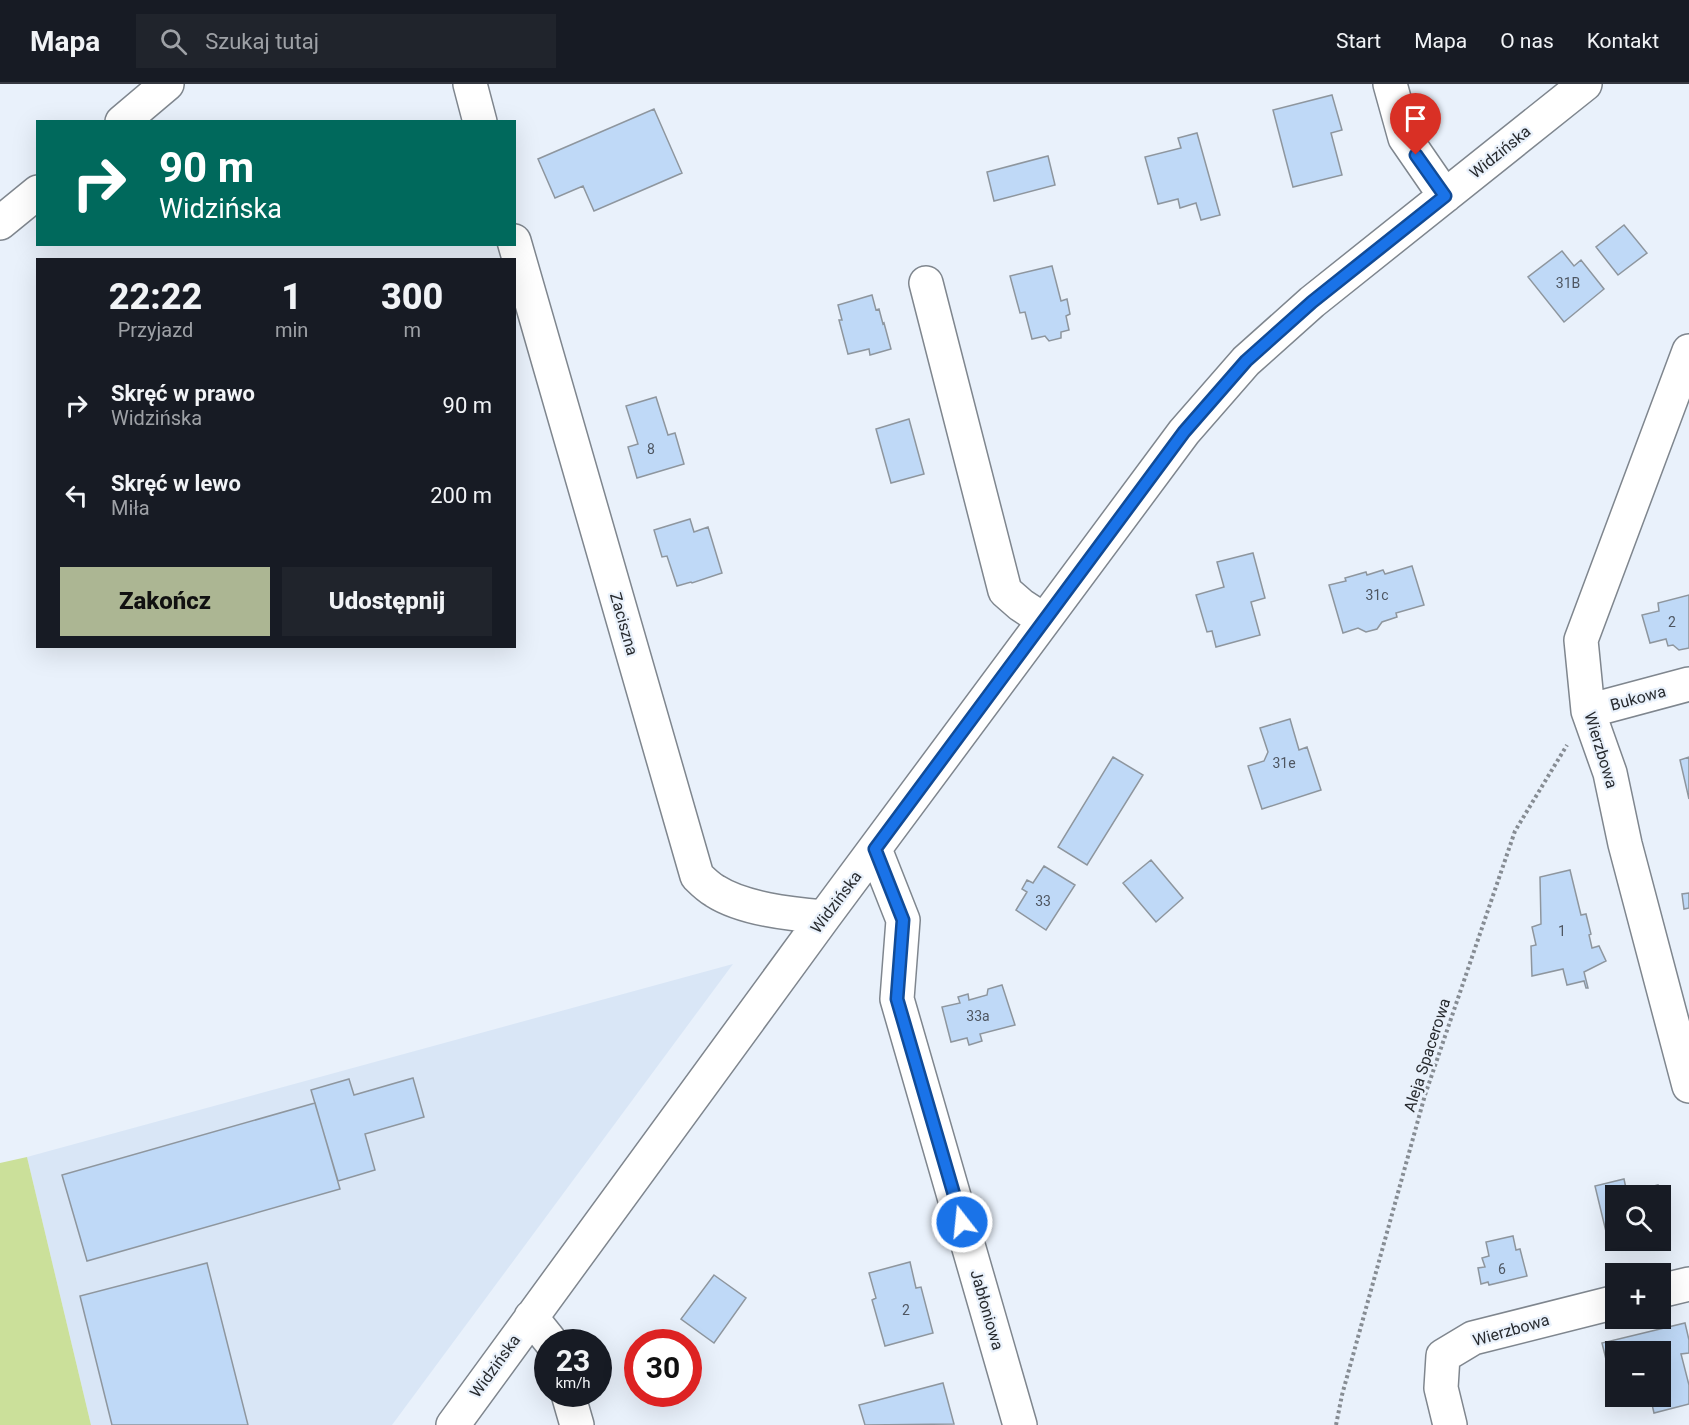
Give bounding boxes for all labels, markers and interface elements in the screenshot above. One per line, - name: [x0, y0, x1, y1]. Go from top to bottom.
- search box: [136, 14, 556, 68]
- text: Mapa: [30, 25, 100, 58]
- icon: search: [157, 25, 190, 58]
- text: Szukaj tutaj: [205, 29, 319, 54]
- text: Start: [1336, 29, 1381, 53]
- text: Mapa: [1414, 29, 1467, 53]
- text: O nas: [1500, 29, 1554, 53]
- text: Kontakt: [1587, 29, 1659, 53]
- pin: [1390, 93, 1441, 155]
- icon: arrive: [1399, 102, 1432, 135]
- street label: Widzińska: [1466, 122, 1534, 182]
- text: 90 m: [159, 143, 254, 192]
- icon: right: [60, 144, 138, 222]
- text: Widzińska: [159, 193, 282, 225]
- house number: 31B: [1556, 275, 1580, 291]
- text: 22:22: [109, 276, 202, 318]
- text: 1: [281, 276, 302, 318]
- text: 300: [381, 276, 443, 318]
- text: Przyjazd: [118, 318, 193, 342]
- text: min: [275, 318, 308, 342]
- text: m: [403, 318, 421, 342]
- text: Skręć w prawo: [111, 381, 255, 406]
- icon: right: [60, 389, 93, 422]
- text: 90 m: [443, 393, 492, 418]
- text: Widzińska: [111, 406, 202, 430]
- house number: 8: [647, 441, 655, 457]
- text: Skręć w lewo: [111, 471, 241, 496]
- icon: left: [60, 479, 93, 512]
- text: 200 m: [430, 483, 492, 508]
- text: Miła: [111, 496, 150, 520]
- button: Zakończ: [60, 567, 270, 636]
- button: Udostępnij: [282, 567, 492, 636]
- house number: 31c: [1365, 587, 1389, 603]
- street label: Zaciszna: [606, 590, 642, 658]
- house number: 2: [1668, 614, 1676, 630]
- street label: Bukowa: [1608, 681, 1668, 715]
- street label: Wierzbowa: [1580, 710, 1622, 790]
- house number: 31e: [1272, 755, 1296, 771]
- street label: Widzińska: [806, 867, 866, 937]
- house number: 33: [1035, 893, 1051, 909]
- house number: 1: [1558, 923, 1566, 939]
- street label: Aleja Spacerowa: [1400, 996, 1454, 1114]
- house number: 33a: [966, 1008, 990, 1024]
- map controls: [1605, 1185, 1671, 1407]
- button: search: [1605, 1185, 1671, 1251]
- position arrow: [930, 1190, 994, 1254]
- house number: 6: [1498, 1261, 1506, 1277]
- button: +: [1605, 1263, 1671, 1329]
- street label: Jabłoniowa: [966, 1268, 1008, 1352]
- house number: 2: [902, 1302, 910, 1318]
- street label: Wierzbowa: [1471, 1310, 1551, 1350]
- speed limit sign: 30: [624, 1329, 702, 1407]
- street label: Widzińska: [466, 1331, 524, 1401]
- button: −: [1605, 1341, 1671, 1407]
- text: 23: [556, 1343, 590, 1378]
- text: km/h: [555, 1374, 591, 1392]

